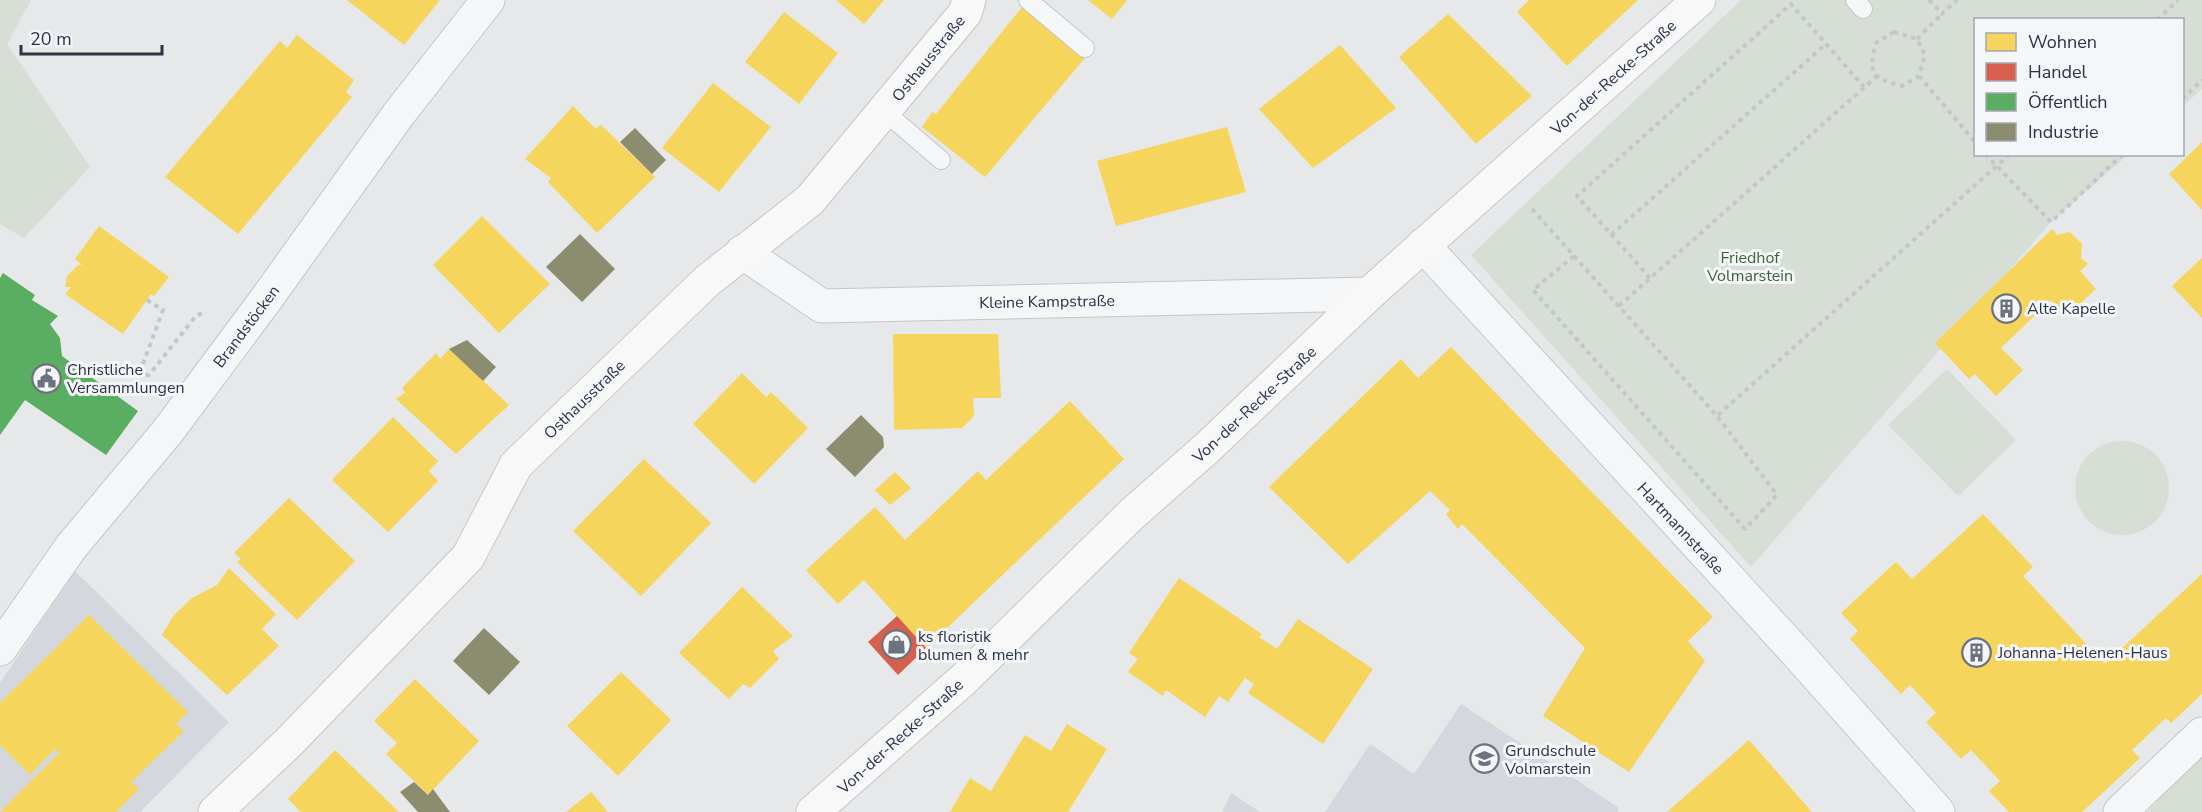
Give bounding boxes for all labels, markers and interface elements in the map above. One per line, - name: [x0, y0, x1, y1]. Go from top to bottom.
- street label: Osthausstraße: [887, 11, 971, 107]
- street label: Von-der-Recke-Straße: [1545, 15, 1681, 141]
- scale bar: [21, 18, 162, 56]
- legend: [1974, 18, 2184, 156]
- text: 20 m: [30, 27, 72, 51]
- text: Wohnen: [2028, 30, 2097, 54]
- text: Handel: [2028, 60, 2088, 84]
- text: Öffentlich: [2028, 90, 2107, 114]
- text: Industrie: [2028, 120, 2099, 144]
- park label: Friedhof Volmarstein: [1706, 247, 1793, 287]
- street label: Brandstöcken: [208, 281, 285, 372]
- street label: Kleine Kampstraße: [979, 290, 1115, 314]
- building icon: Alte Kapelle: [1990, 292, 2022, 324]
- place label: Alte Kapelle: [2027, 298, 2116, 320]
- street label: Von-der-Recke-Straße: [1187, 341, 1322, 469]
- street label: Osthausstraße: [539, 355, 630, 444]
- place label: Christliche Versammlungen: [66, 359, 185, 399]
- public building icon: Christliche Versammlungen: [30, 362, 62, 394]
- street label: Hartmannstraße: [1632, 478, 1729, 580]
- place label: ks floristik blumen & mehr: [918, 626, 1029, 666]
- shop icon: ks floristik blumen & mehr: [881, 629, 913, 661]
- building icon: Johanna-Helenen-Haus: [1961, 636, 1993, 668]
- place label: Johanna-Helenen-Haus: [1997, 642, 2168, 664]
- street label: Von-der-Recke-Straße: [832, 674, 968, 800]
- place label: Grundschule Volmarstein: [1504, 740, 1596, 780]
- school or university icon: Grundschule Volmarstein: [1468, 743, 1500, 775]

